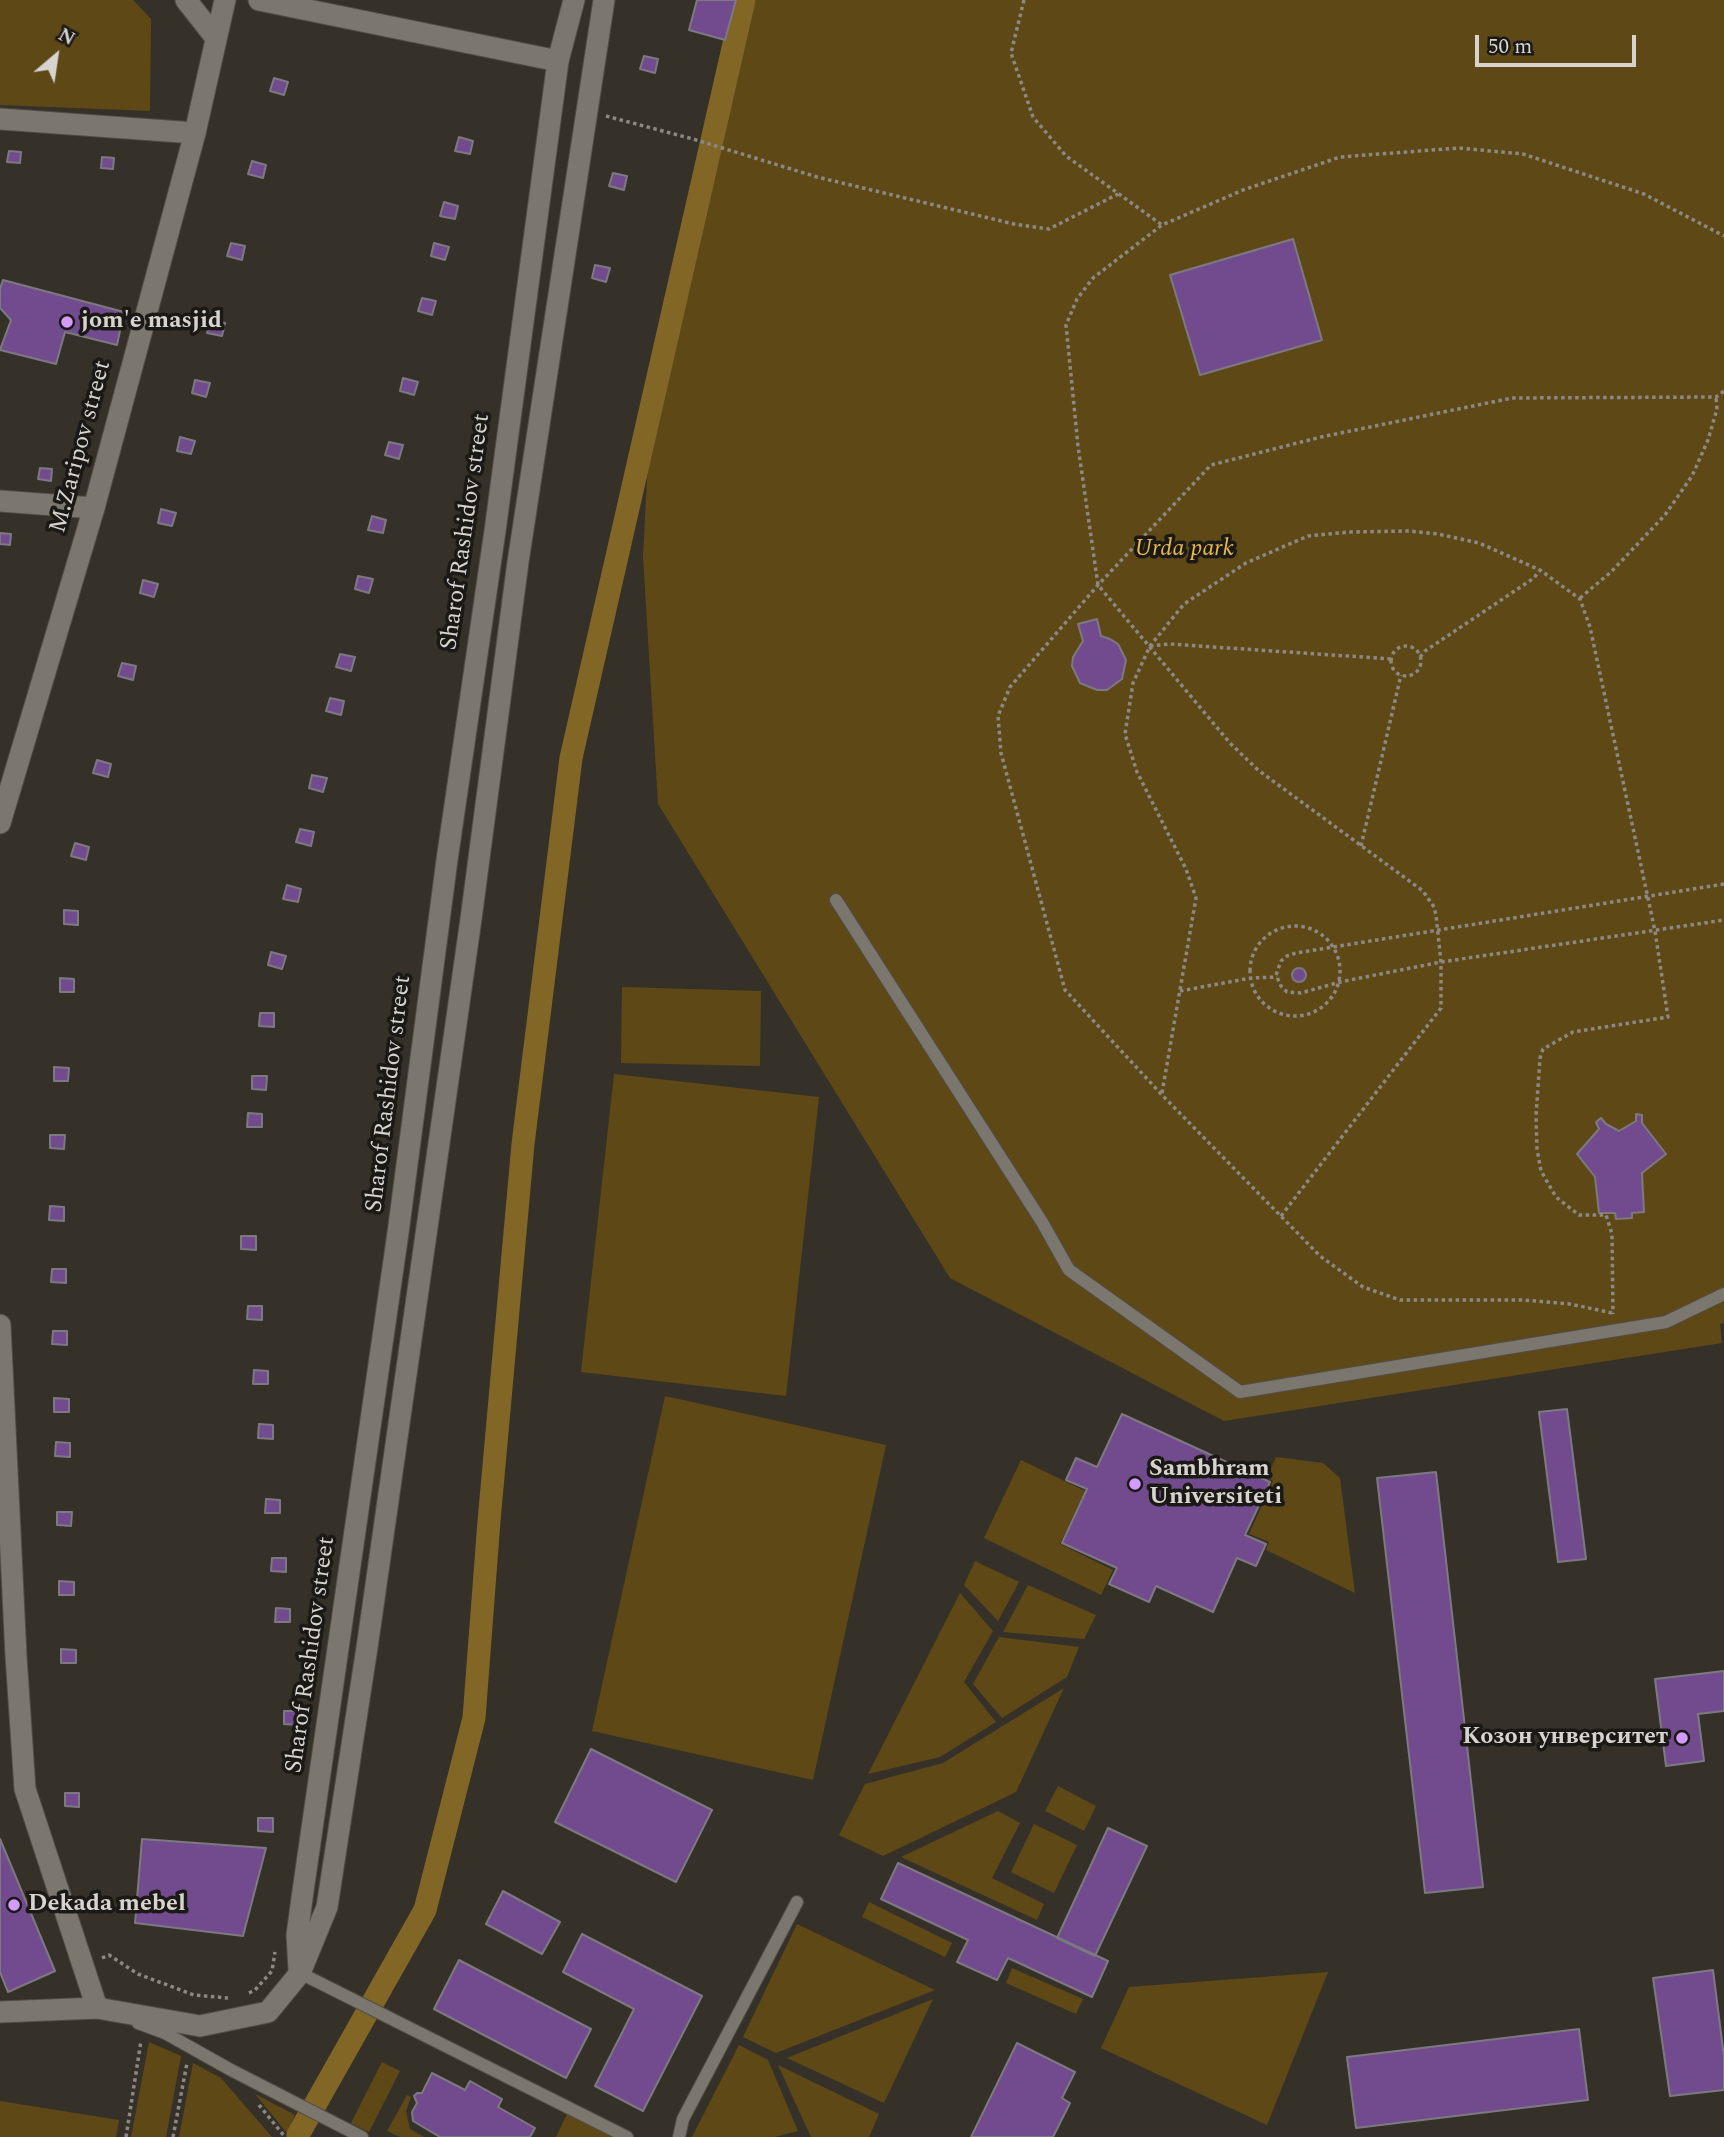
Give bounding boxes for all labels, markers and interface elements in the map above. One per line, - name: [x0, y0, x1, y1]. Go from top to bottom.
- north arrow: [21, 21, 91, 91]
- text: N: [53, 21, 80, 54]
- scale bar: [1479, 21, 1640, 65]
- text: 50 m: [1488, 31, 1532, 63]
- place label: jom'e masjid: [81, 308, 222, 336]
- marker: jom'e masjid: [59, 314, 75, 330]
- street label: M.Zaripov street: [45, 357, 119, 537]
- street label: Sharof Rashidov street: [436, 412, 498, 652]
- park label: Urda park: [1134, 536, 1234, 564]
- street label: Sharof Rashidov street: [361, 974, 419, 1214]
- place label: Sambhram Universiteti: [1149, 1456, 1282, 1512]
- marker: Sambhram Universiteti: [1127, 1476, 1143, 1492]
- street label: Sharof Rashidov street: [281, 1535, 343, 1775]
- place label: Козон унверситет: [1462, 1724, 1668, 1752]
- marker: Козон унверситет: [1674, 1730, 1690, 1746]
- place label: Dekada mebel: [28, 1891, 186, 1919]
- marker: Dekada mebel: [6, 1897, 22, 1913]

